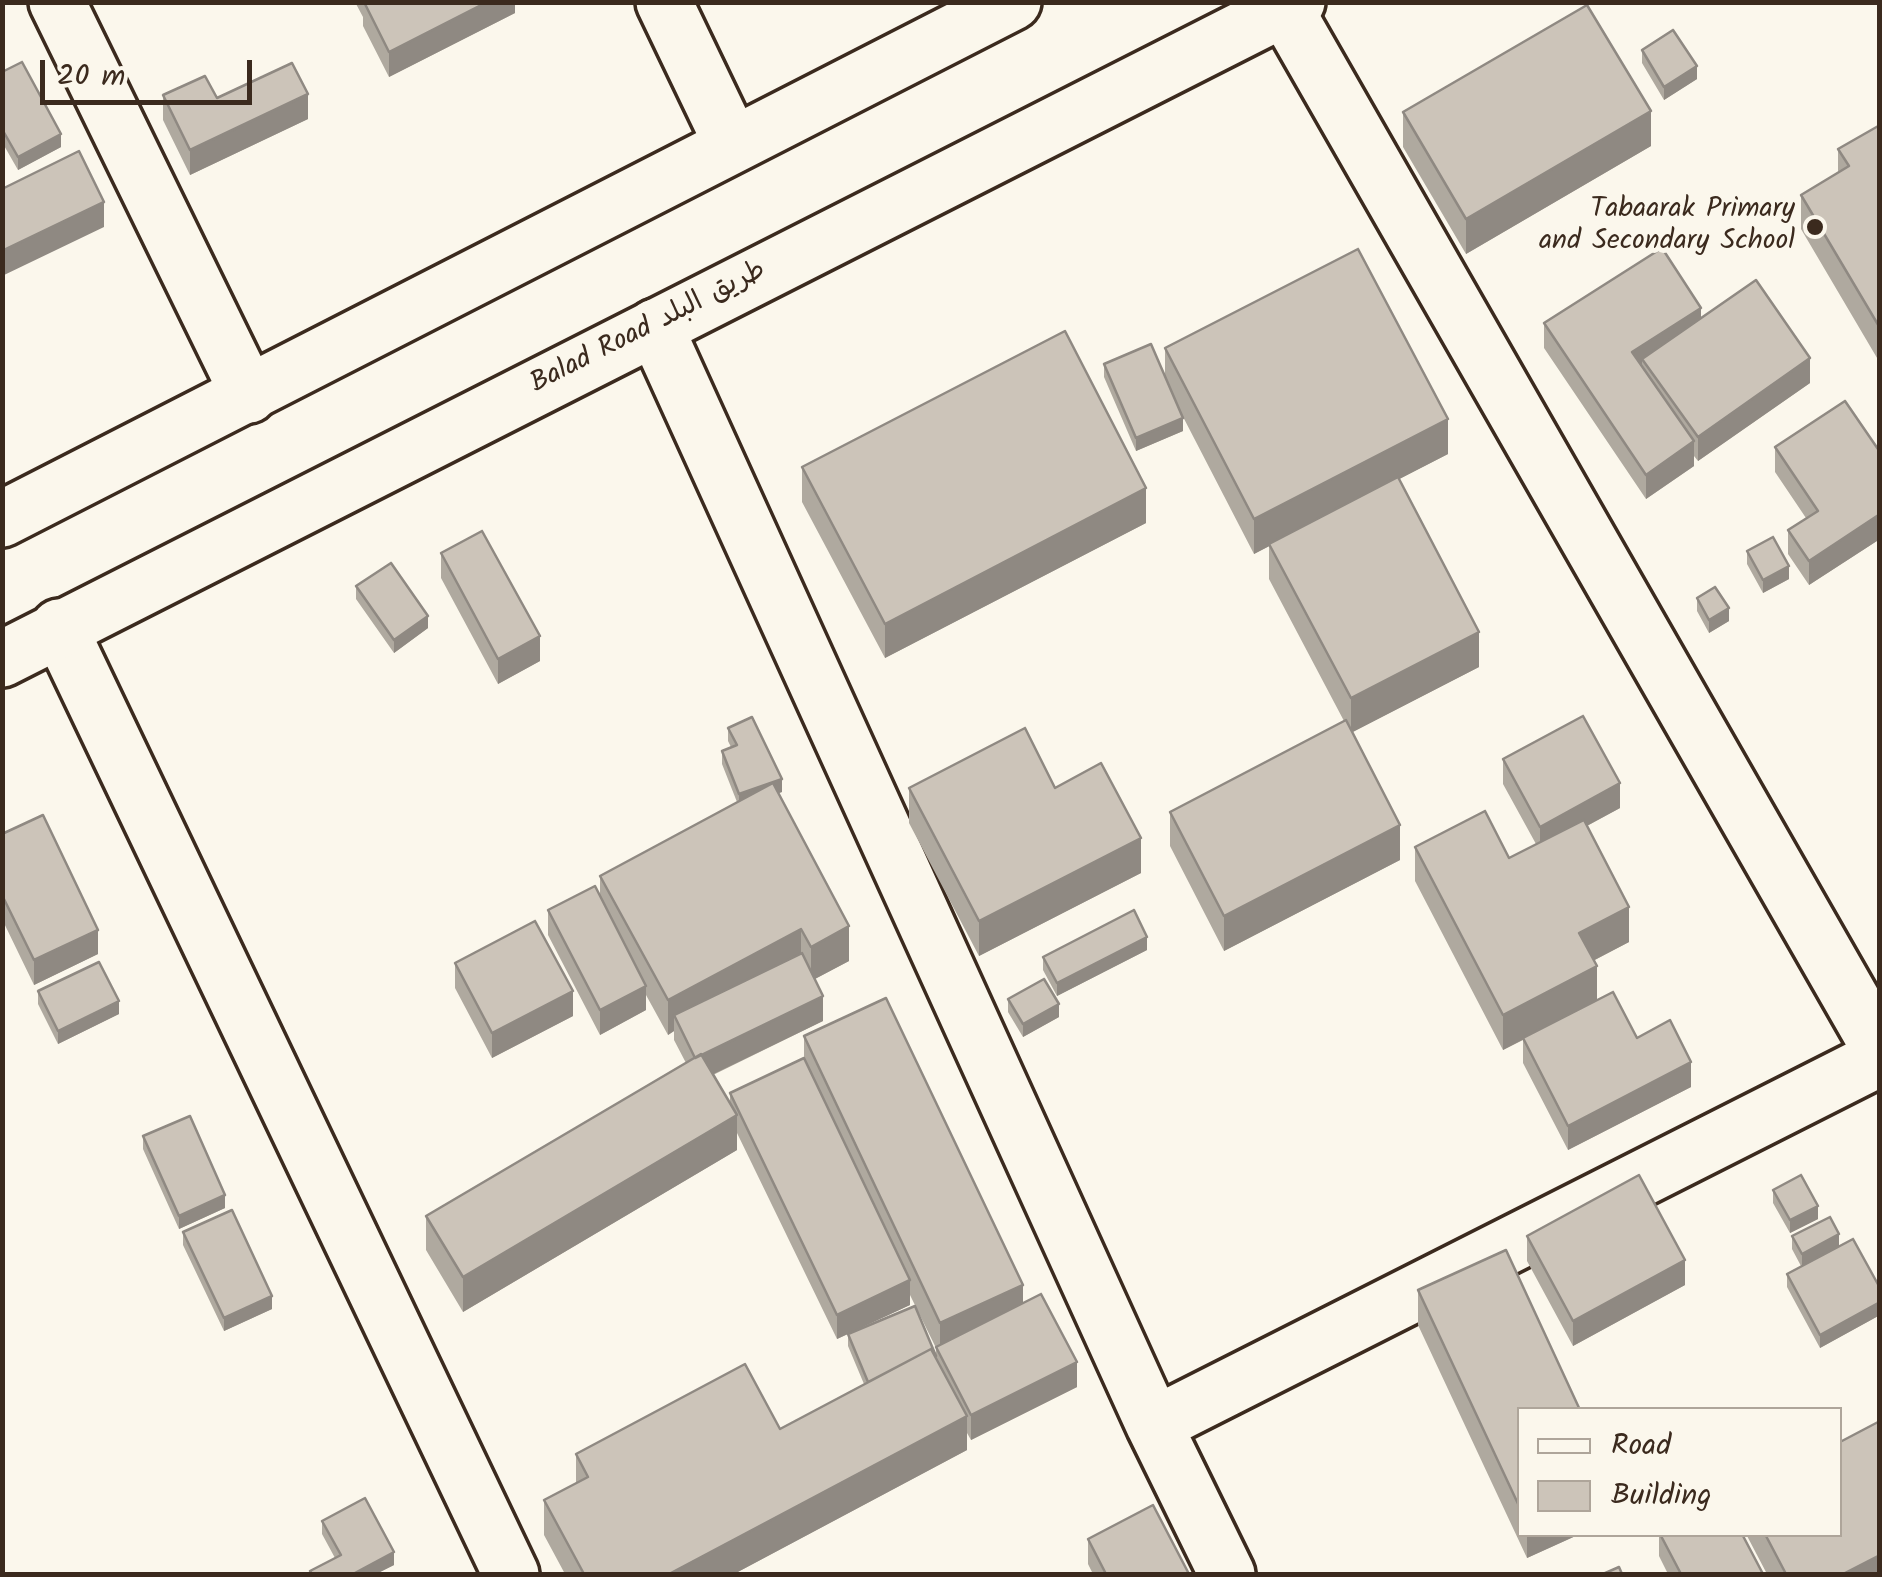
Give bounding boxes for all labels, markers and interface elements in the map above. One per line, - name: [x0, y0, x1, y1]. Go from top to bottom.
- scale bar: [45, 40, 258, 102]
- text: 20 m: [57, 53, 125, 101]
- place label: Tabaarak Primary and Secondary School: [1539, 194, 1795, 260]
- marker: Tabaarak Primary and Secondary School: [1804, 216, 1826, 238]
- street label: Balad Road طريق البلد: [526, 255, 772, 403]
- legend: [1517, 1407, 1842, 1537]
- text: Road: [1611, 1422, 1671, 1470]
- text: Building: [1611, 1472, 1711, 1520]

